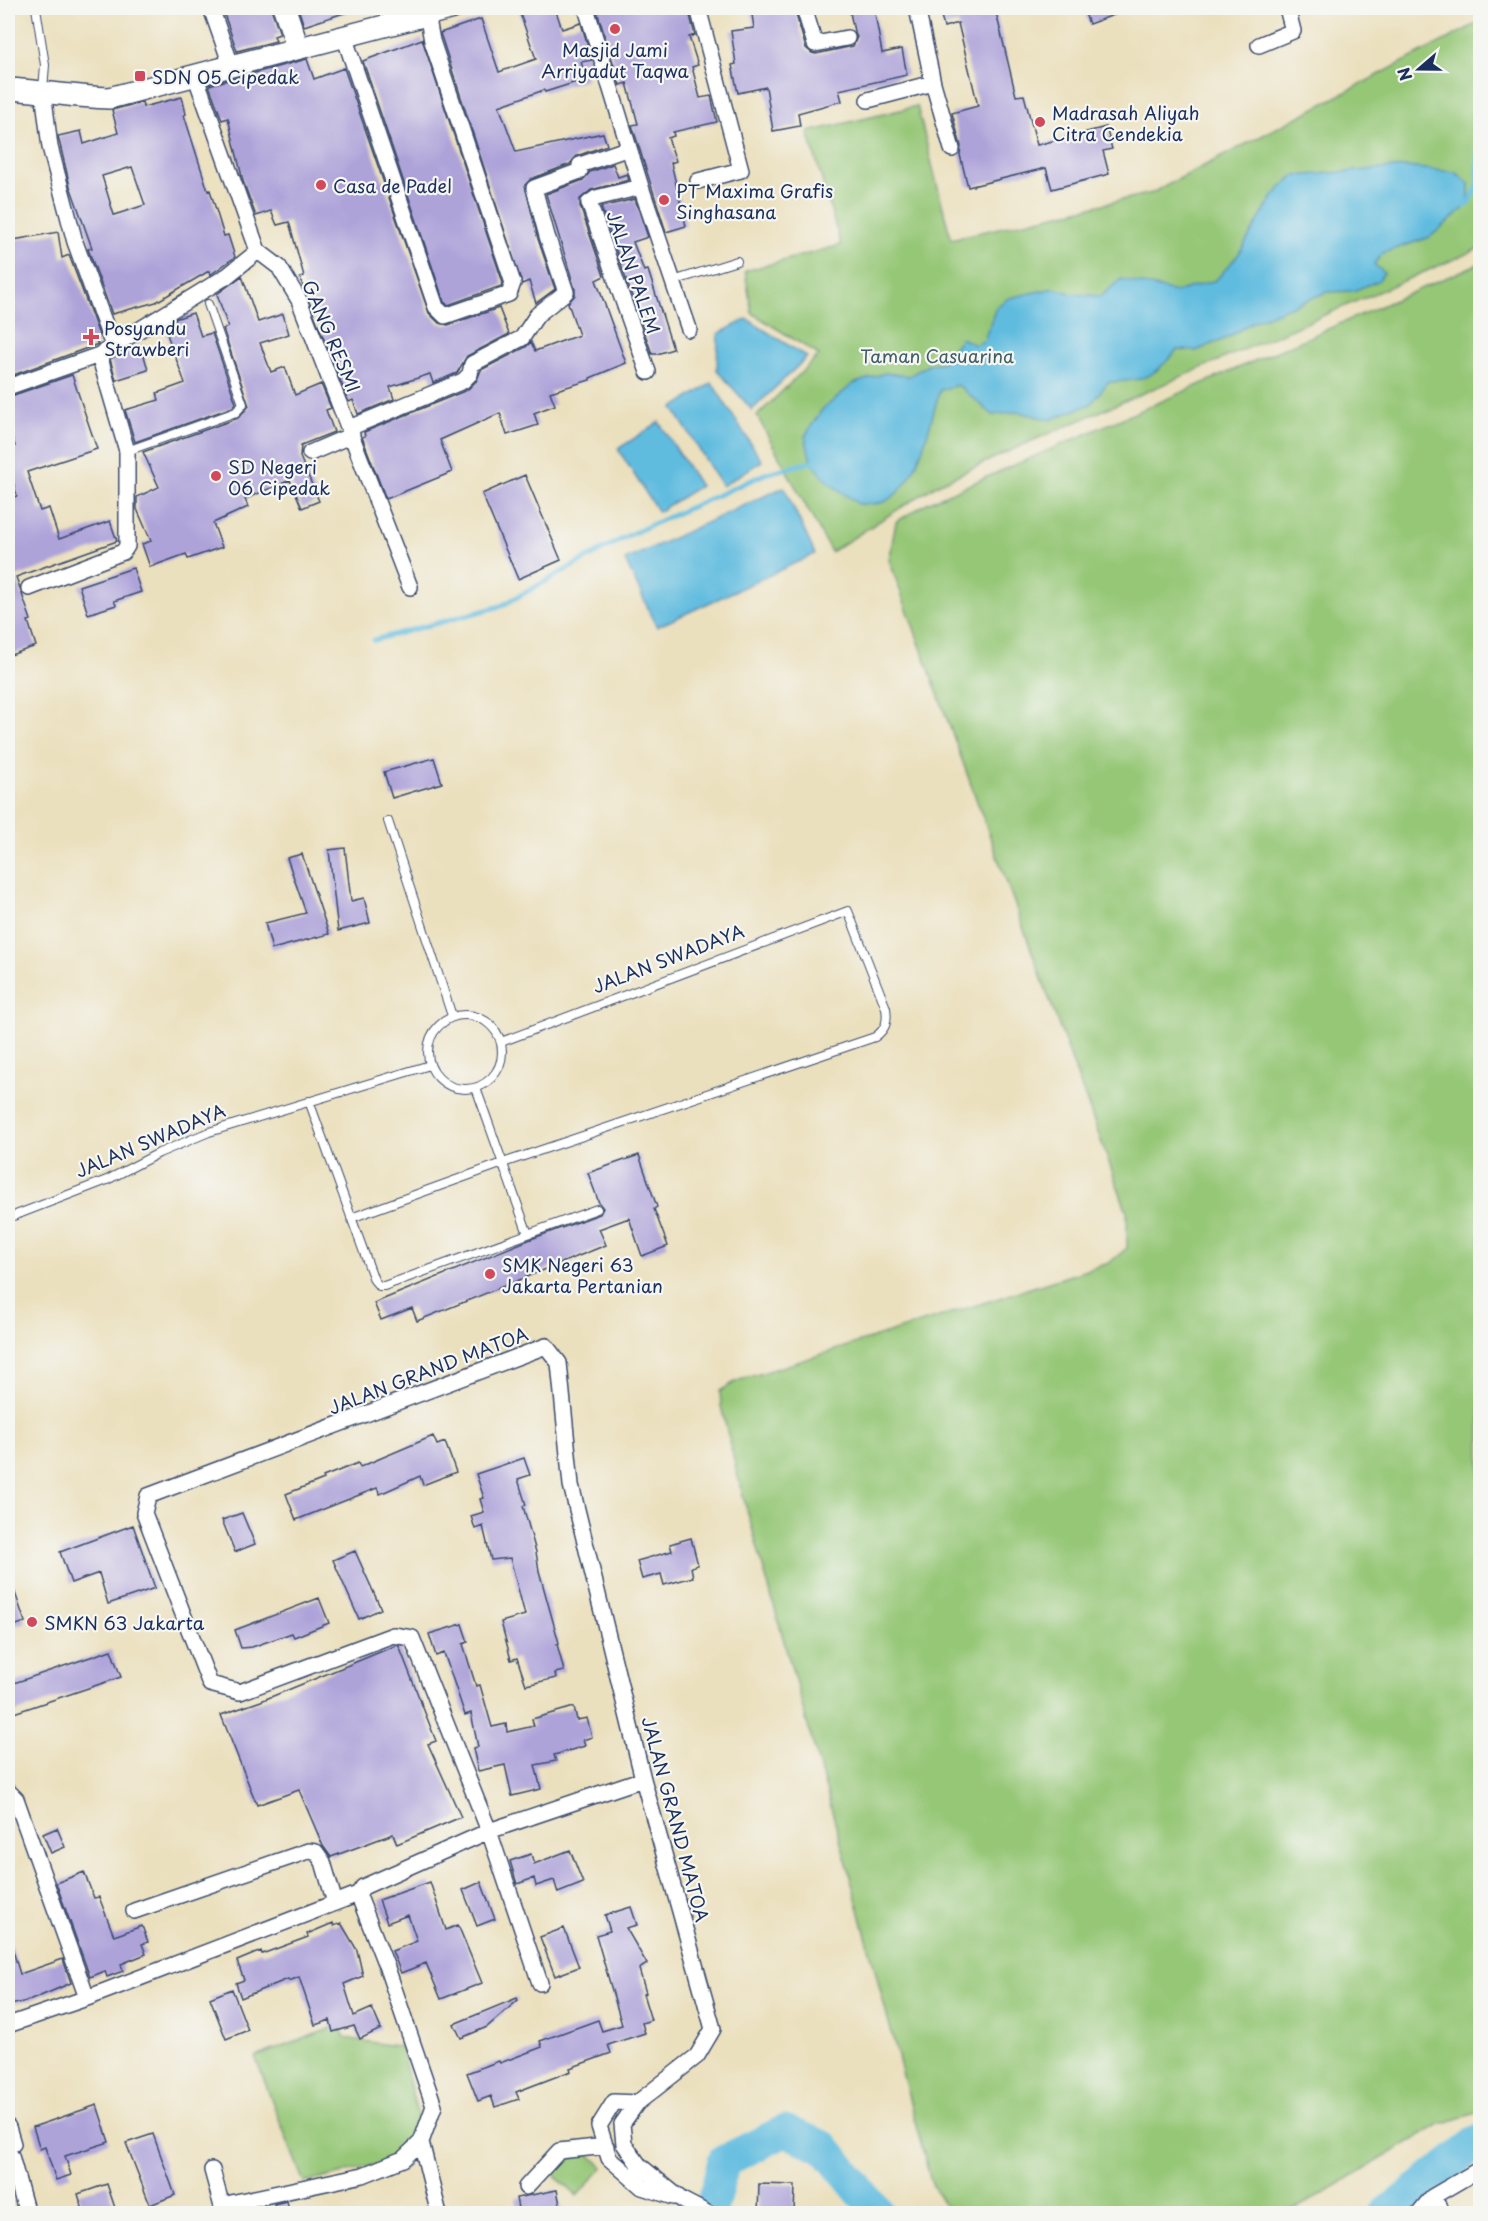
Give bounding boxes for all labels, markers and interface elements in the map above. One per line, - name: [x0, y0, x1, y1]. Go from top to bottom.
- marker: Masjid Jami Arriyadut Taqwa: [608, 22, 622, 36]
- place label: Masjid Jami Arriyadut Taqwa: [541, 36, 689, 84]
- north arrow: [1389, 39, 1449, 99]
- place label: SDN 05 Cipedak: [152, 63, 299, 90]
- text: N: [1391, 64, 1417, 85]
- marker: SDN 05 Cipedak: [133, 69, 147, 83]
- place label: Madrasah Aliyah Citra Cendekia: [1052, 99, 1200, 147]
- marker: Madrasah Aliyah Citra Cendekia: [1033, 115, 1047, 129]
- place label: Casa de Padel: [333, 172, 452, 199]
- place label: PT Maxima Grafis Singhasana: [676, 177, 833, 225]
- marker: Casa de Padel: [314, 178, 328, 192]
- marker: PT Maxima Grafis Singhasana: [657, 193, 671, 207]
- street label: JALAN PALEM: [600, 207, 668, 337]
- street label: GANG RESMI: [296, 276, 368, 396]
- place label: Posyandu Strawberi: [104, 314, 189, 362]
- marker: Posyandu Strawberi: [82, 328, 100, 346]
- park label: Taman Casuarina: [860, 342, 1014, 369]
- place label: SD Negeri 06 Cipedak: [228, 453, 330, 501]
- marker: SD Negeri 06 Cipedak: [209, 469, 223, 483]
- street label: JALAN SWADAYA: [588, 917, 748, 999]
- street label: JALAN SWADAYA: [71, 1096, 229, 1184]
- place label: SMK Negeri 63 Jakarta Pertanian: [502, 1251, 663, 1299]
- marker: SMK Negeri 63 Jakarta Pertanian: [483, 1267, 497, 1281]
- street label: JALAN GRAND MATOA: [324, 1319, 532, 1421]
- place label: SMKN 63 Jakarta: [44, 1609, 205, 1636]
- marker: SMKN 63 Jakarta: [25, 1615, 39, 1629]
- street label: JALAN GRAND MATOA: [636, 1713, 716, 1925]

